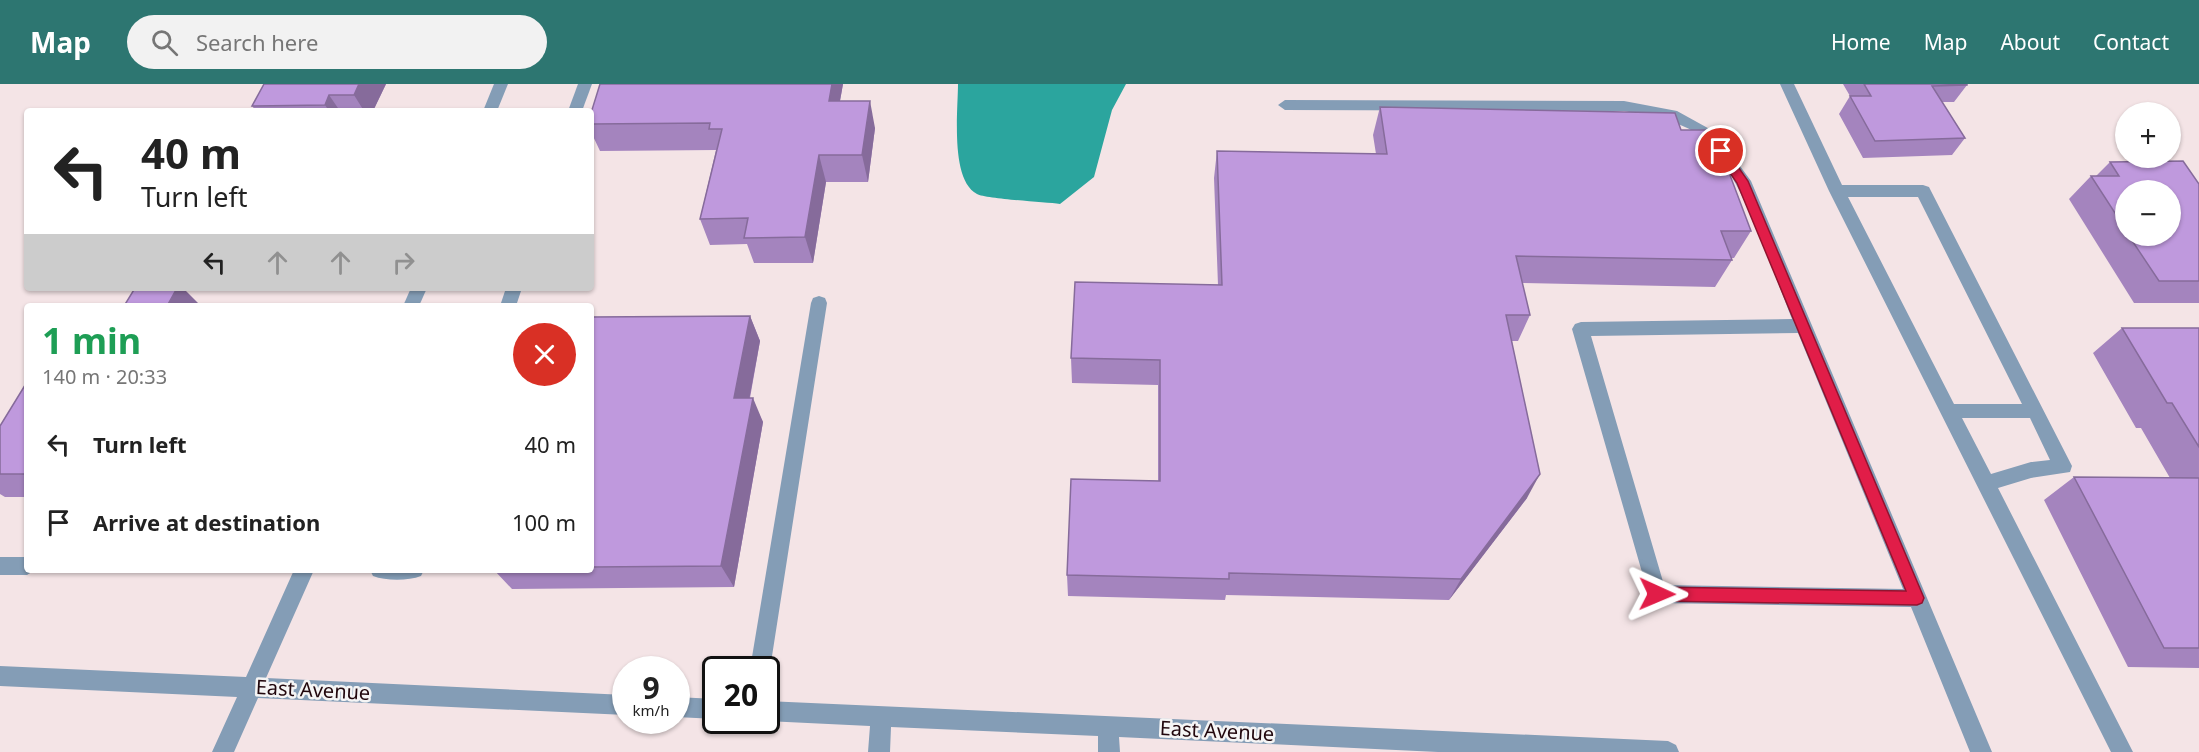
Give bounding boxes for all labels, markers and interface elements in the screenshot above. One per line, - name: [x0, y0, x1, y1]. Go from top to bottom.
- search box: [127, 15, 547, 69]
- text: Map: [30, 23, 91, 61]
- icon: search: [148, 26, 181, 59]
- text: Search here: [196, 27, 318, 57]
- text: Home: [1831, 28, 1891, 56]
- text: Map: [1924, 28, 1967, 56]
- text: About: [2000, 28, 2060, 56]
- text: Contact: [2093, 28, 2169, 56]
- map controls: [2115, 102, 2181, 246]
- button: +: [2115, 102, 2181, 168]
- text: 40 m: [141, 124, 241, 181]
- pin: [1695, 125, 1746, 176]
- icon: left: [42, 132, 120, 210]
- icon: arrive: [1704, 134, 1737, 167]
- text: Turn left: [141, 178, 247, 215]
- button: −: [2115, 180, 2181, 246]
- icon: left: [198, 246, 231, 279]
- icon: ahead: [261, 246, 294, 279]
- icon: ahead: [324, 246, 357, 279]
- icon: right: [387, 246, 420, 279]
- text: 1 min: [42, 316, 141, 365]
- button: close: [513, 323, 576, 386]
- text: 140 m · 20:33: [42, 363, 167, 390]
- icon: left: [42, 428, 75, 461]
- text: Turn left: [93, 429, 187, 459]
- text: 40 m: [525, 429, 576, 459]
- icon: arrive: [42, 506, 75, 539]
- text: Arrive at destination: [93, 507, 320, 537]
- text: 100 m: [512, 507, 576, 537]
- position arrow: [1625, 562, 1689, 626]
- speed limit sign: 20: [702, 656, 780, 734]
- text: 9: [642, 667, 660, 708]
- street label: East Avenue: [255, 673, 371, 706]
- text: km/h: [633, 700, 669, 720]
- street label: East Avenue: [1159, 714, 1275, 747]

